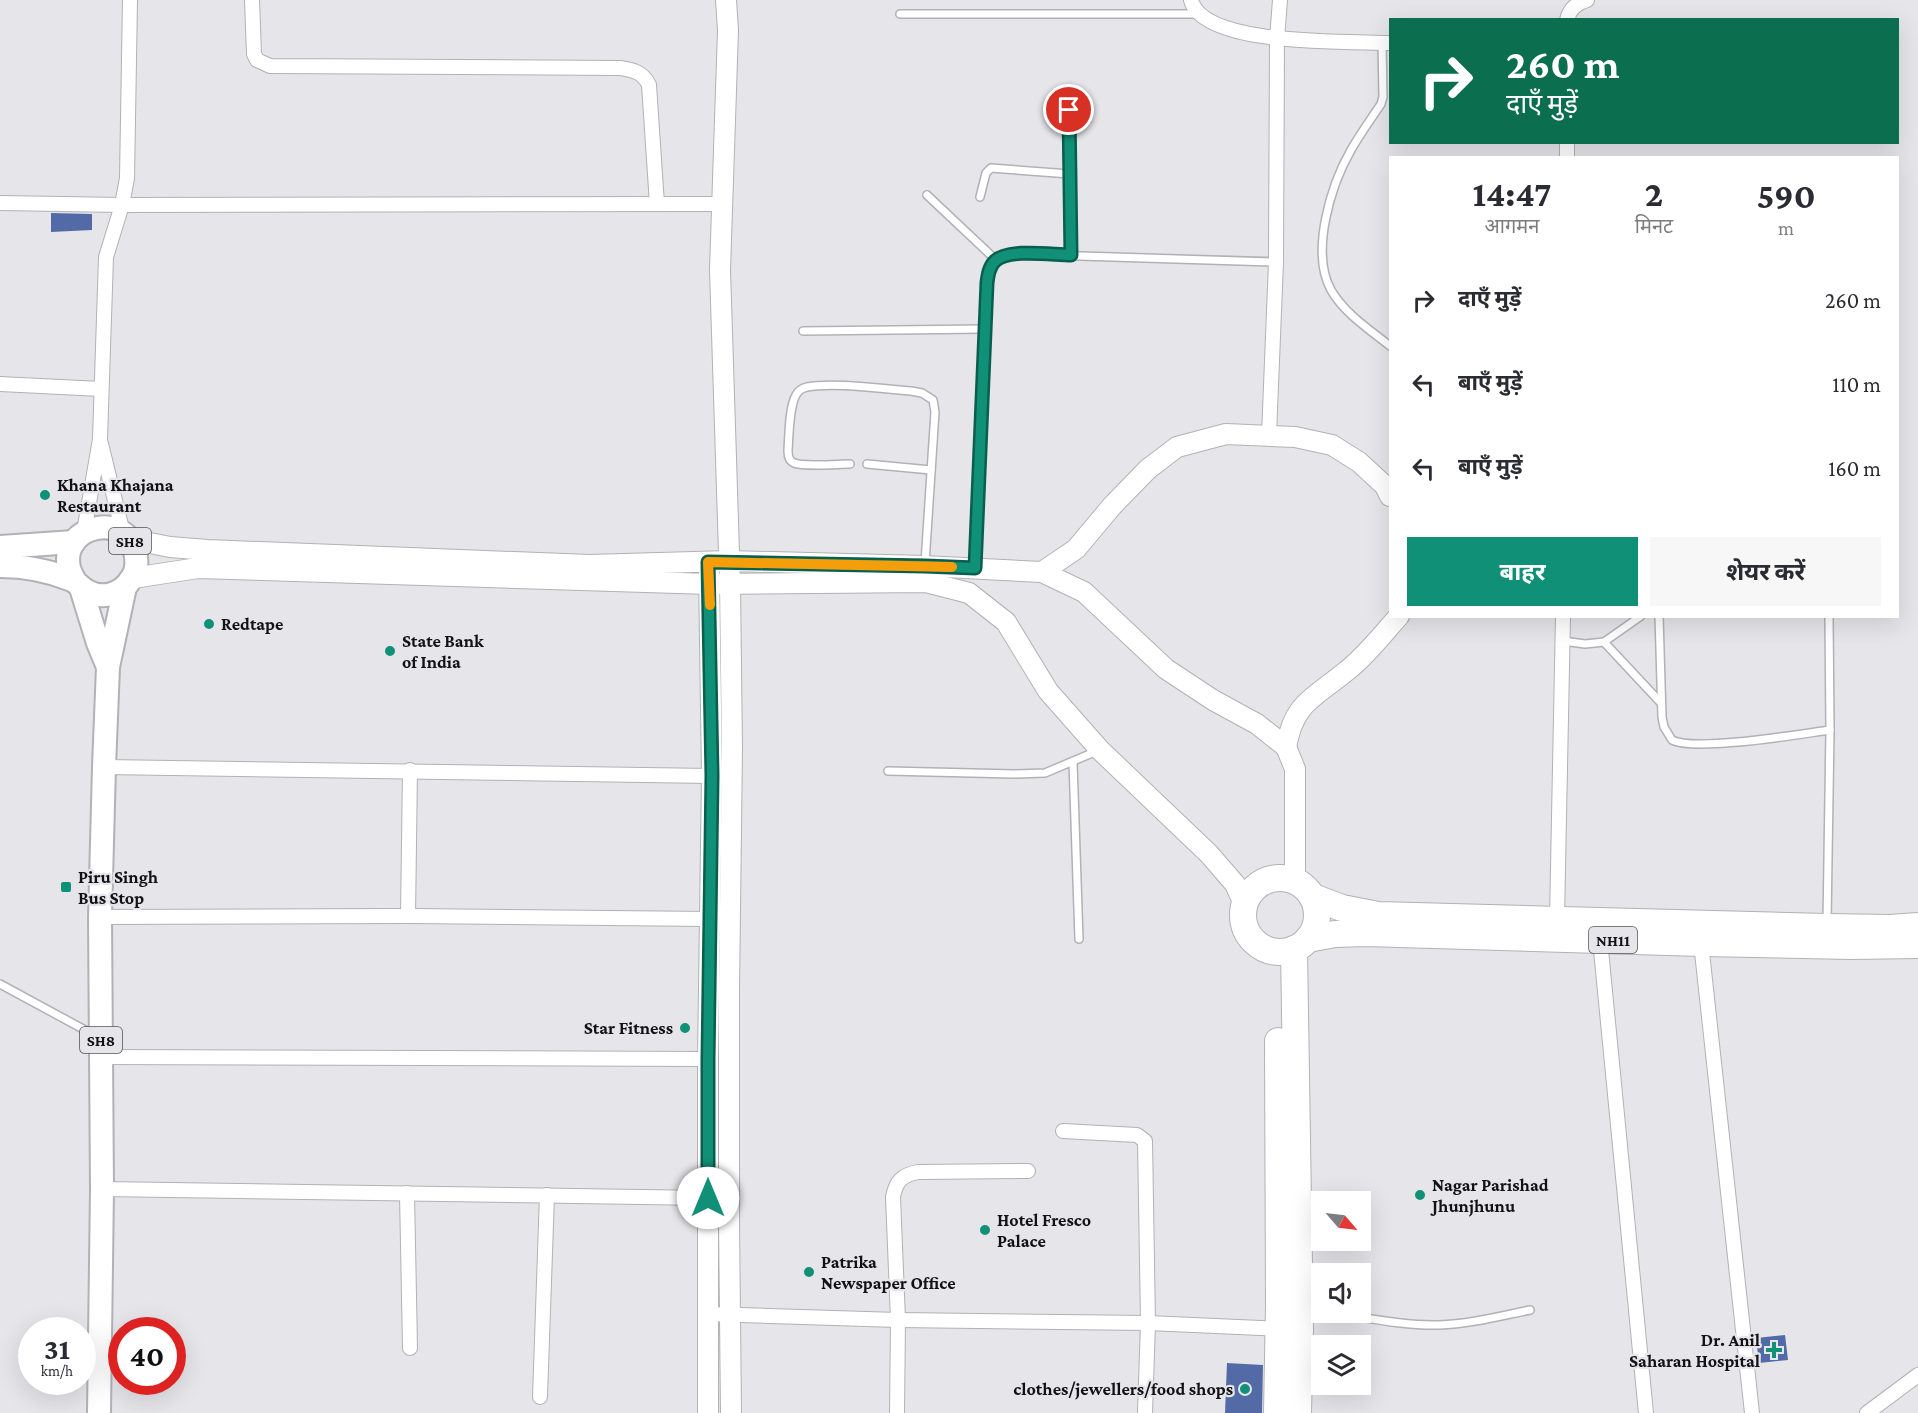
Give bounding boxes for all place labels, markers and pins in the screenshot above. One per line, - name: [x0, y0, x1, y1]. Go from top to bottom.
- pin: [1043, 84, 1094, 135]
- place label: Khana Khajana Restaurant: [57, 475, 174, 516]
- marker: Khana Khajana Restaurant: [38, 488, 52, 502]
- place label: Redtape: [221, 614, 283, 634]
- marker: Redtape: [202, 617, 216, 631]
- place label: State Bank of India: [402, 631, 484, 672]
- marker: State Bank of India: [383, 644, 397, 658]
- place label: Piru Singh Bus Stop: [78, 867, 159, 908]
- marker: Piru Singh Bus Stop: [59, 880, 73, 894]
- place label: Star Fitness: [584, 1018, 673, 1038]
- marker: Star Fitness: [678, 1021, 692, 1035]
- place label: Nagar Parishad Jhunjhunu: [1430, 1175, 1549, 1217]
- marker: Nagar Parishad Jhunjhunu: [1413, 1188, 1427, 1202]
- place label: Hotel Fresco Palace: [997, 1210, 1091, 1251]
- marker: Hotel Fresco Palace: [978, 1223, 992, 1237]
- place label: Patrika Newspaper Office: [821, 1252, 956, 1293]
- marker: Patrika Newspaper Office: [802, 1265, 816, 1279]
- place label: Dr. Anil Saharan Hospital: [1629, 1330, 1760, 1371]
- marker: Dr. Anil Saharan Hospital: [1765, 1341, 1783, 1359]
- place label: clothes/jewellers/food shops: [1013, 1379, 1233, 1400]
- marker: clothes/jewellers/food shops: [1238, 1382, 1252, 1396]

